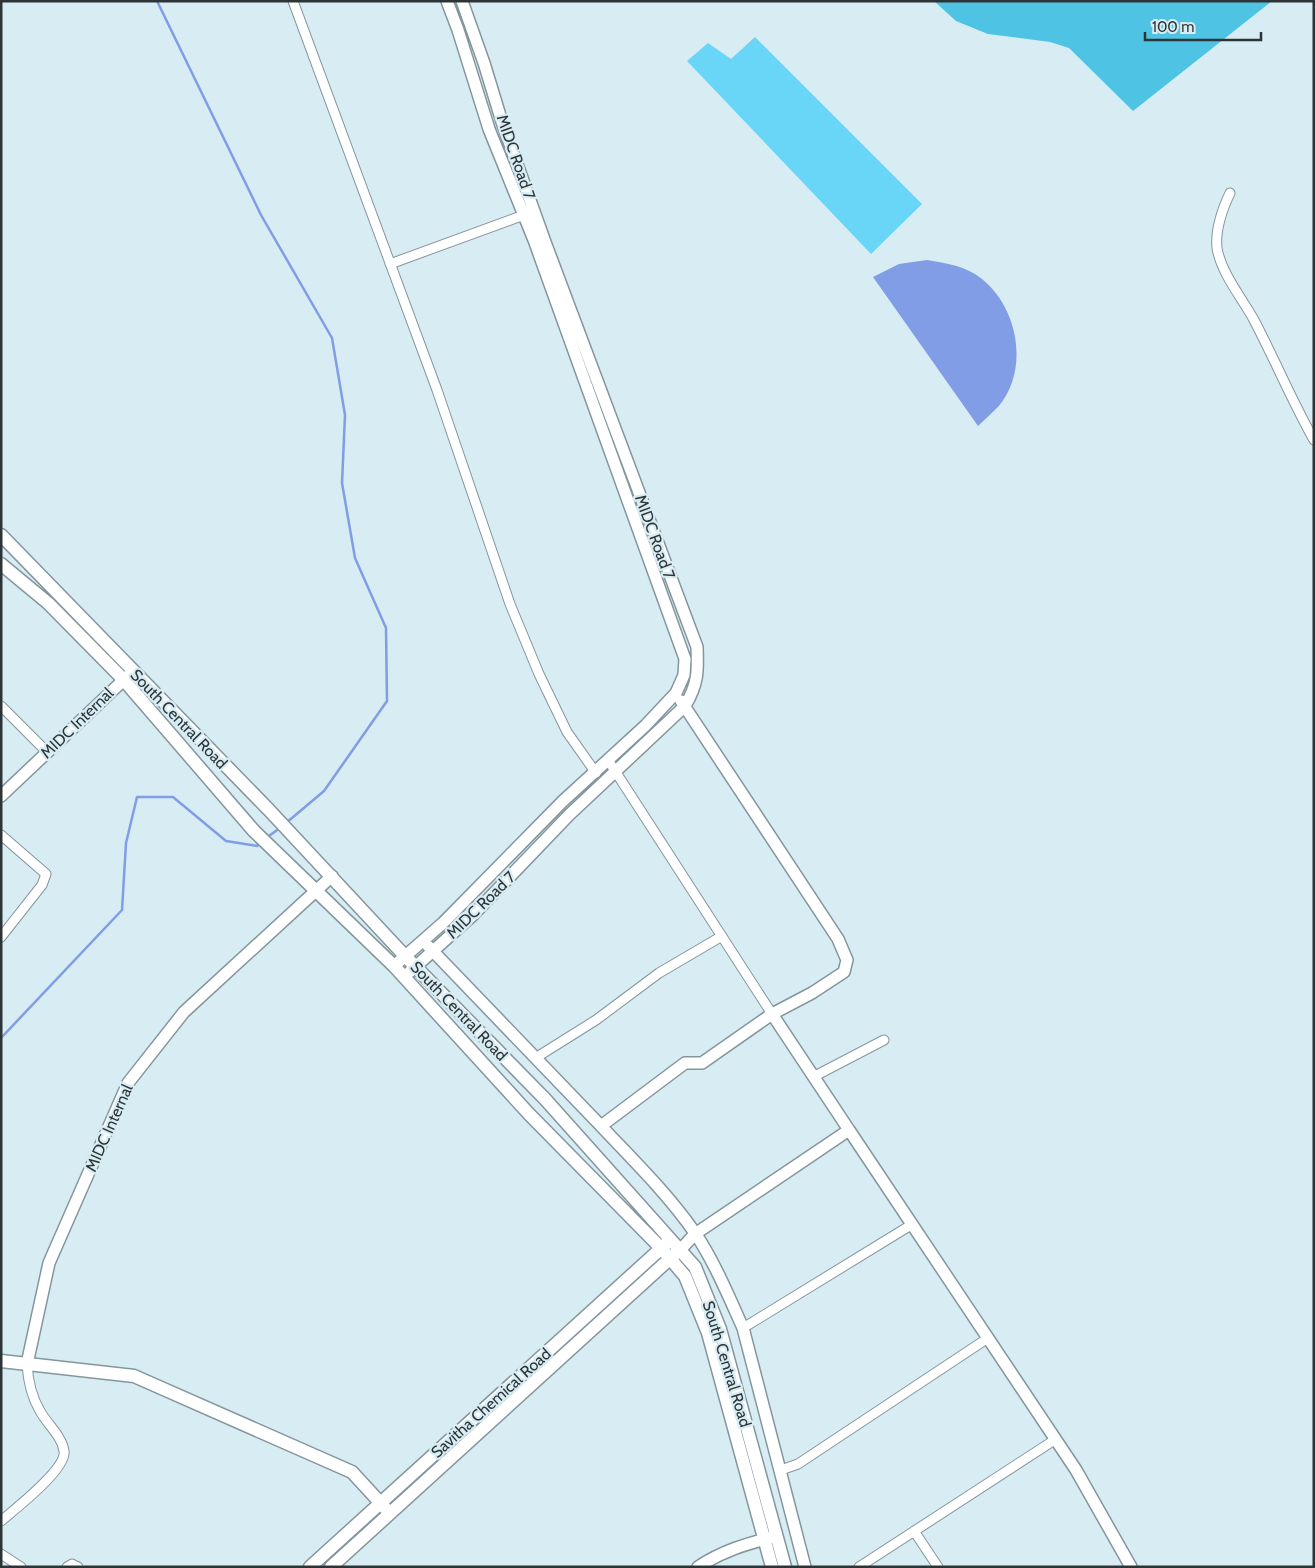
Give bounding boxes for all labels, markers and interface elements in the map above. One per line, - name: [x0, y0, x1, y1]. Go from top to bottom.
- scale bar: [1145, 10, 1261, 42]
- text: 100 m: [1152, 18, 1194, 36]
- street label: MIDC Road 7: [493, 112, 539, 202]
- street label: MIDC Road 7: [631, 492, 679, 582]
- street label: South Central Road: [127, 665, 231, 773]
- street label: MIDC Internal: [37, 683, 117, 762]
- street label: MIDC Road 7: [443, 867, 519, 943]
- street label: South Central Road: [407, 957, 511, 1065]
- street label: MIDC Internal: [81, 1081, 137, 1175]
- street label: South Central Road: [699, 1299, 755, 1429]
- street label: Savitha Chemical Road: [427, 1344, 555, 1462]

